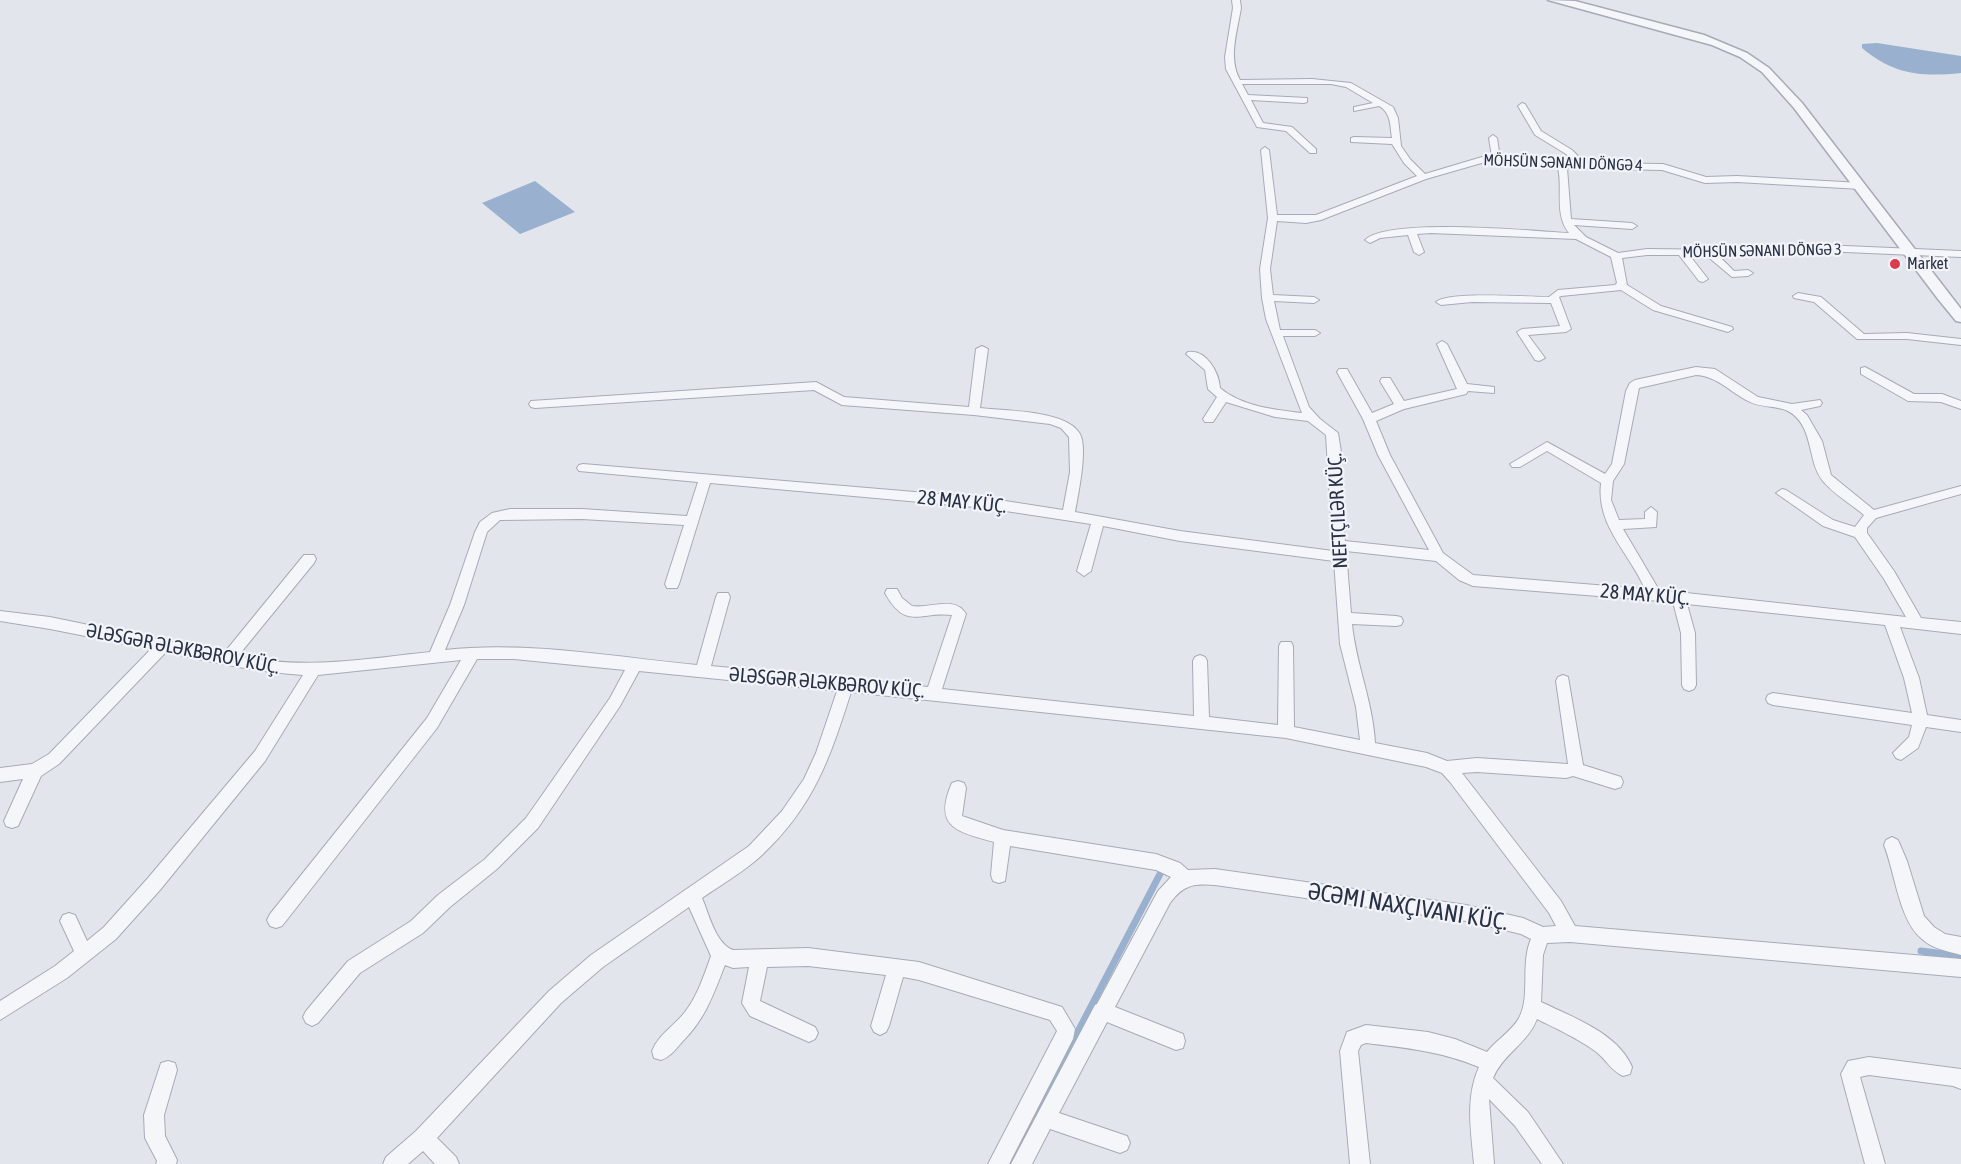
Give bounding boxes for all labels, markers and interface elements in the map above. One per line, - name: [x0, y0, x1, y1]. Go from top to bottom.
- street label: MÖHSÜN SƏNANI DÖNGƏ 4: [1483, 151, 1643, 175]
- street label: MÖHSÜN SƏNANI DÖNGƏ 3: [1682, 240, 1842, 262]
- place label: Market: [1907, 254, 1948, 274]
- marker: Market: [1888, 257, 1902, 271]
- street label: NEFTÇILƏR KÜÇ.: [1323, 453, 1353, 569]
- street label: 28 MAY KÜÇ.: [916, 485, 1008, 519]
- street label: 28 MAY KÜÇ.: [1599, 579, 1691, 611]
- street label: ƏLƏSGƏR ƏLƏKBƏROV KÜÇ.: [84, 619, 282, 679]
- street label: ƏLƏSGƏR ƏLƏKBƏROV KÜÇ.: [728, 663, 926, 703]
- street label: ƏCƏMI NAXÇIVANI KÜÇ.: [1306, 877, 1510, 937]

